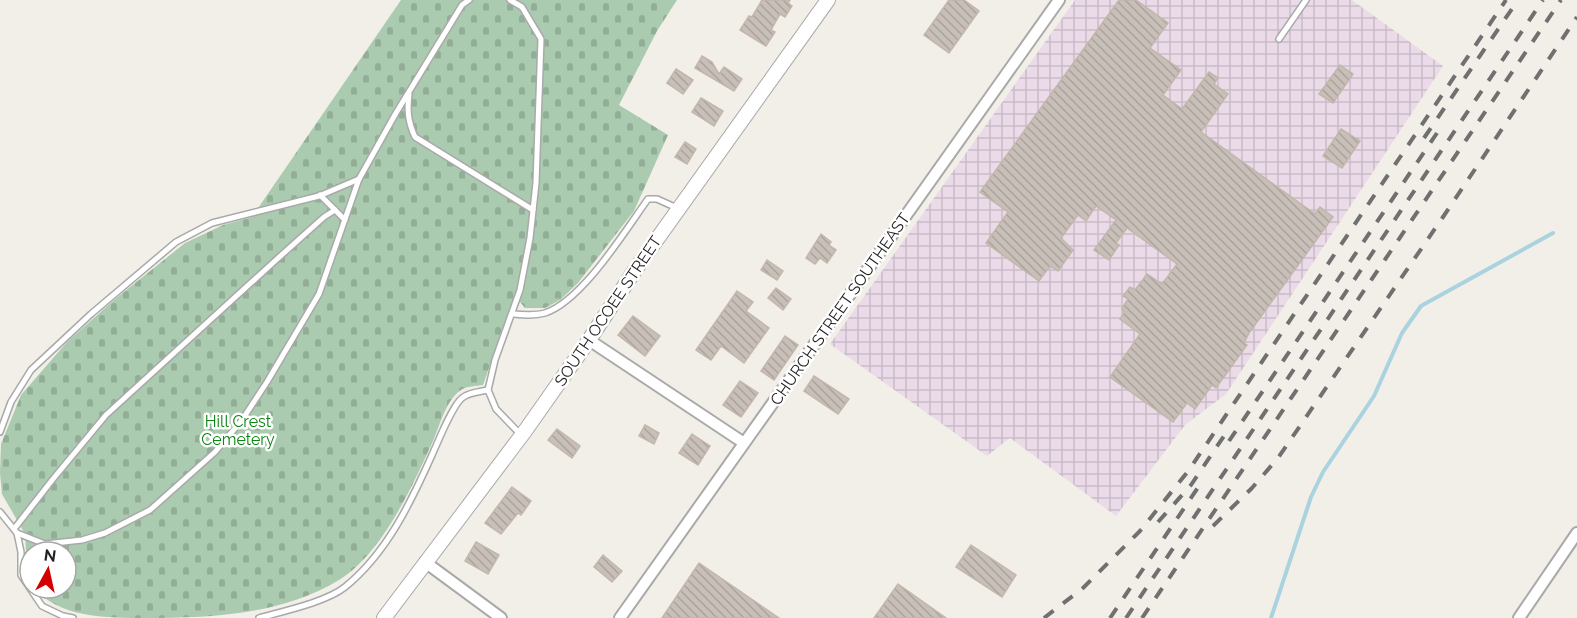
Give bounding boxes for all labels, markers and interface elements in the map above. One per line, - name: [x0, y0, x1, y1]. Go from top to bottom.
- street label: CHURCH STREET SOUTHEAST: [766, 209, 914, 409]
- street label: SOUTH OCOEE STREET: [551, 232, 666, 390]
- park label: Hill Crest Cemetery: [201, 412, 275, 449]
- north arrow: [18, 540, 78, 600]
- text: N: [43, 545, 57, 566]

